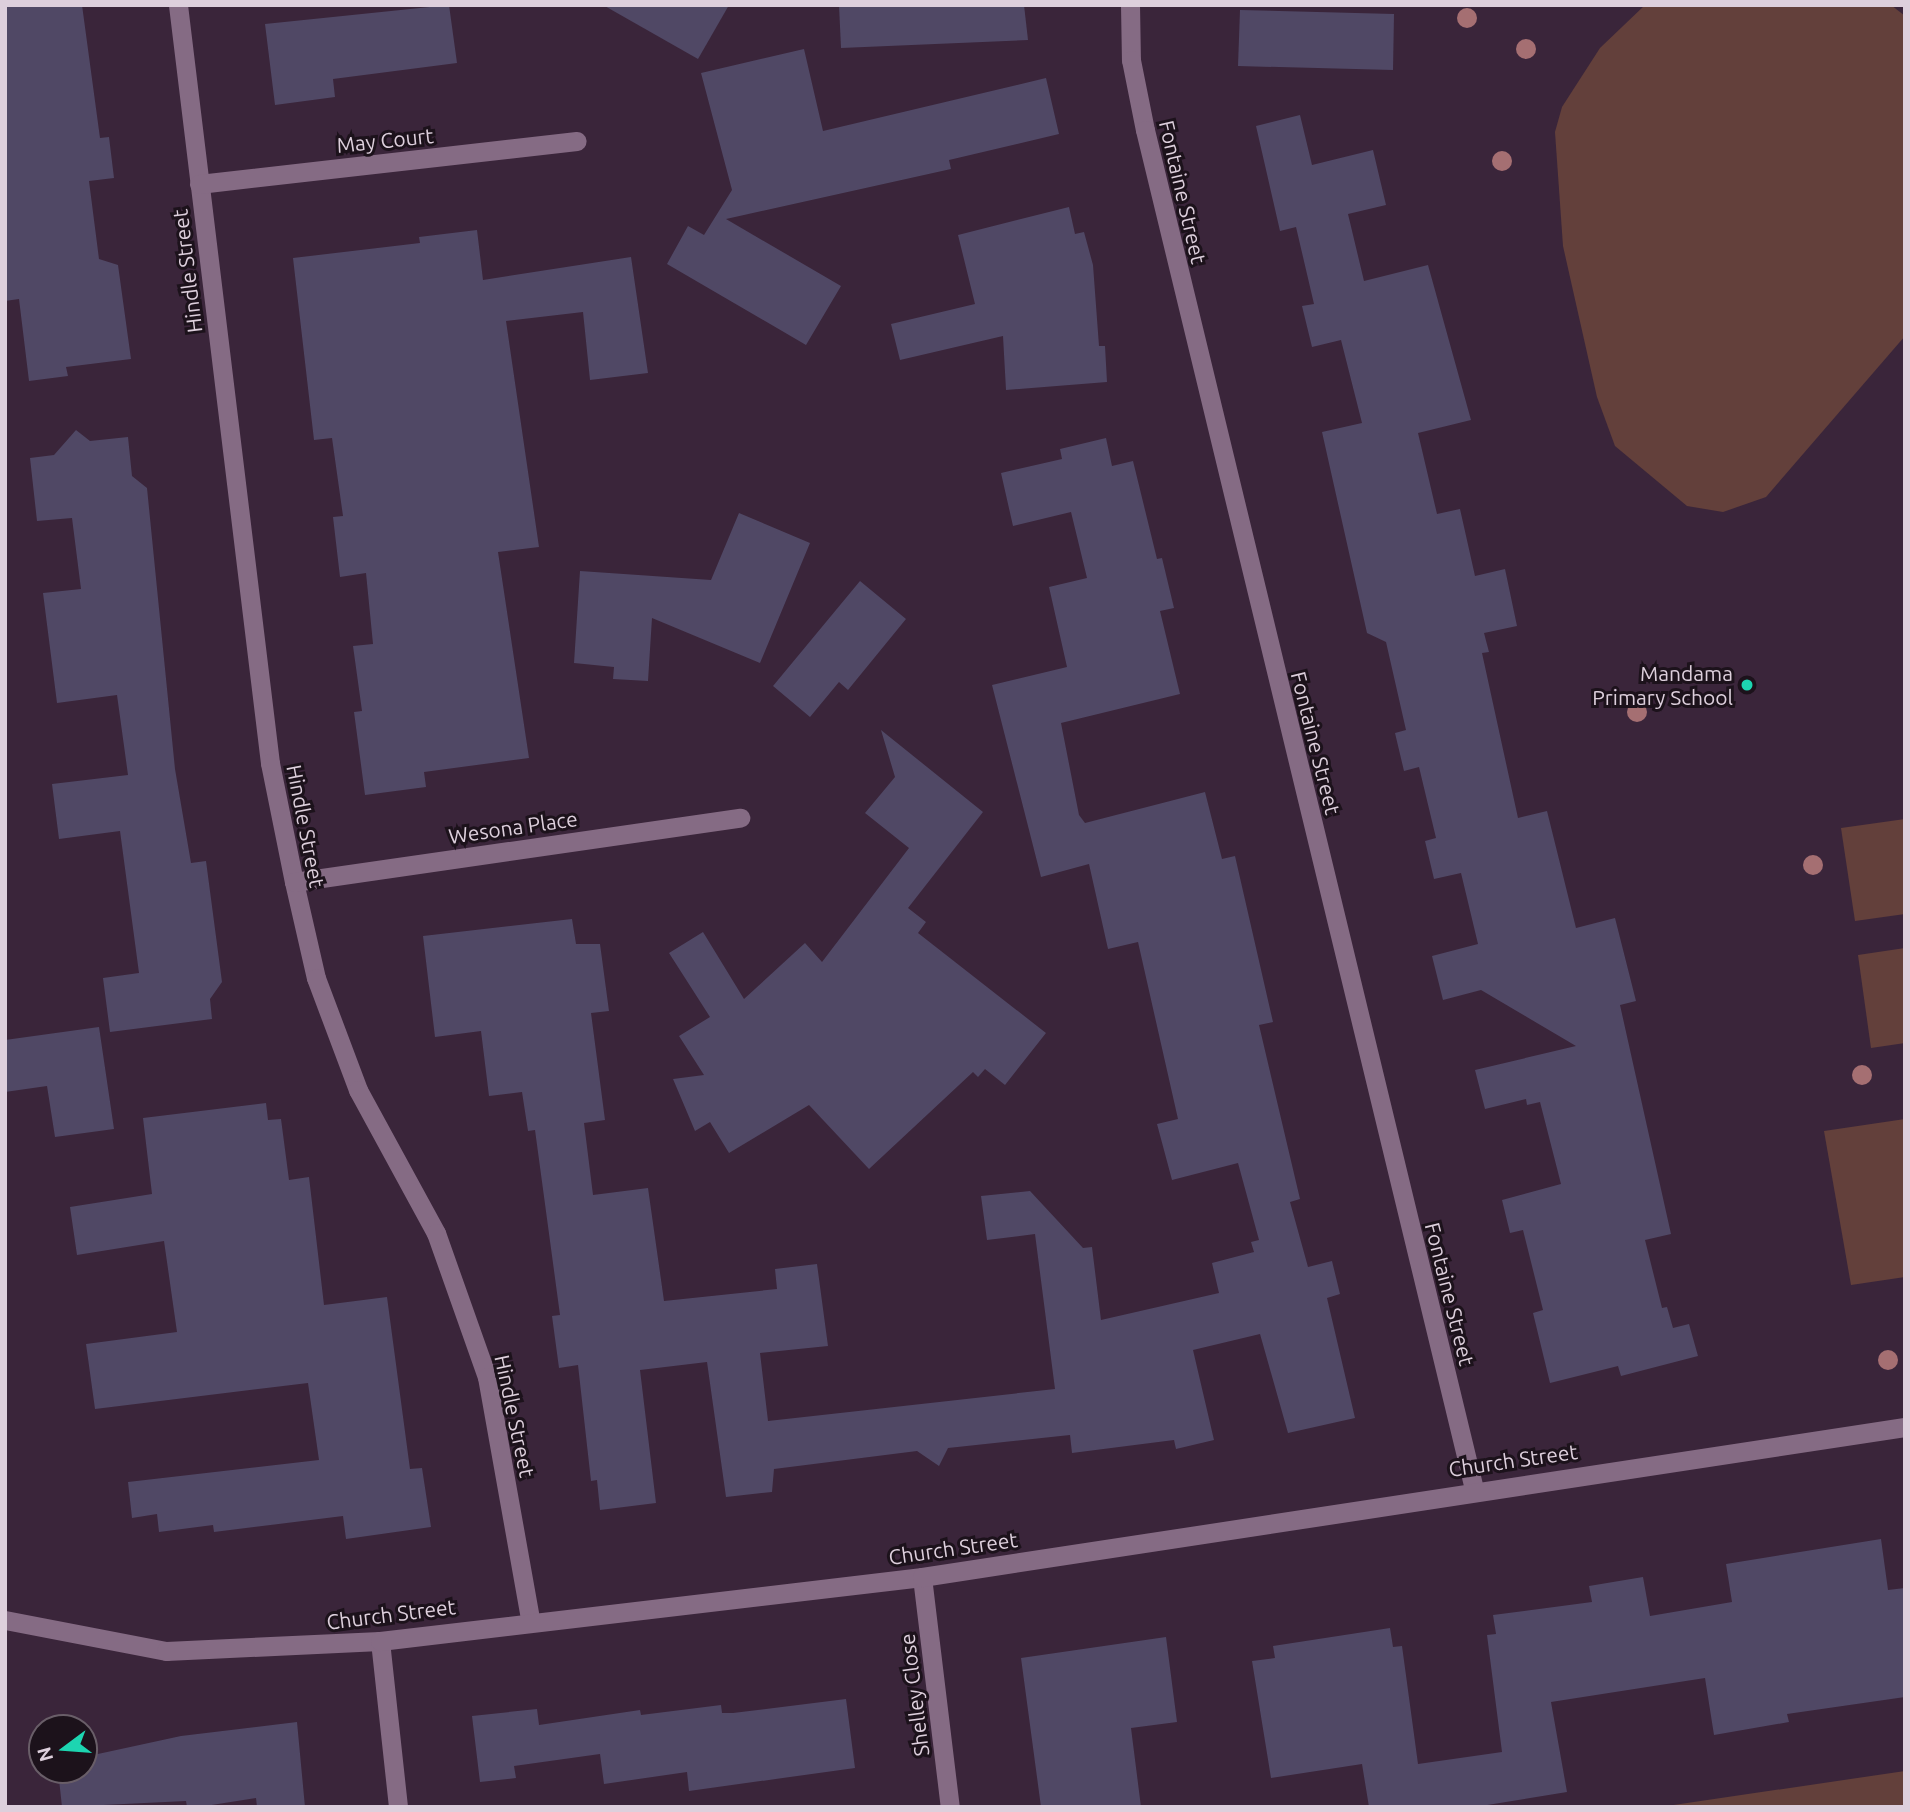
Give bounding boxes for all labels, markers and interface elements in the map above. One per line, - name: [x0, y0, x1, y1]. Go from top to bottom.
- street label: Fontaine Street: [1154, 118, 1212, 266]
- street label: May Court: [335, 122, 435, 158]
- street label: Hindle Street: [167, 208, 207, 334]
- place label: Mandama Primary School: [1592, 660, 1733, 710]
- street label: Fontaine Street: [1286, 669, 1346, 817]
- marker: Mandama Primary School: [1739, 677, 1755, 693]
- street label: Hindle Street: [282, 762, 330, 890]
- street label: Wesona Place: [447, 805, 579, 849]
- street label: Fontaine Street: [1420, 1220, 1480, 1368]
- street label: Hindle Street: [490, 1352, 540, 1480]
- street label: Church Street: [1447, 1438, 1579, 1482]
- street label: Church Street: [887, 1526, 1019, 1570]
- street label: Church Street: [325, 1594, 457, 1634]
- street label: Shelley Close: [894, 1632, 934, 1758]
- north arrow: [28, 1714, 98, 1784]
- text: N: [32, 1744, 57, 1764]

